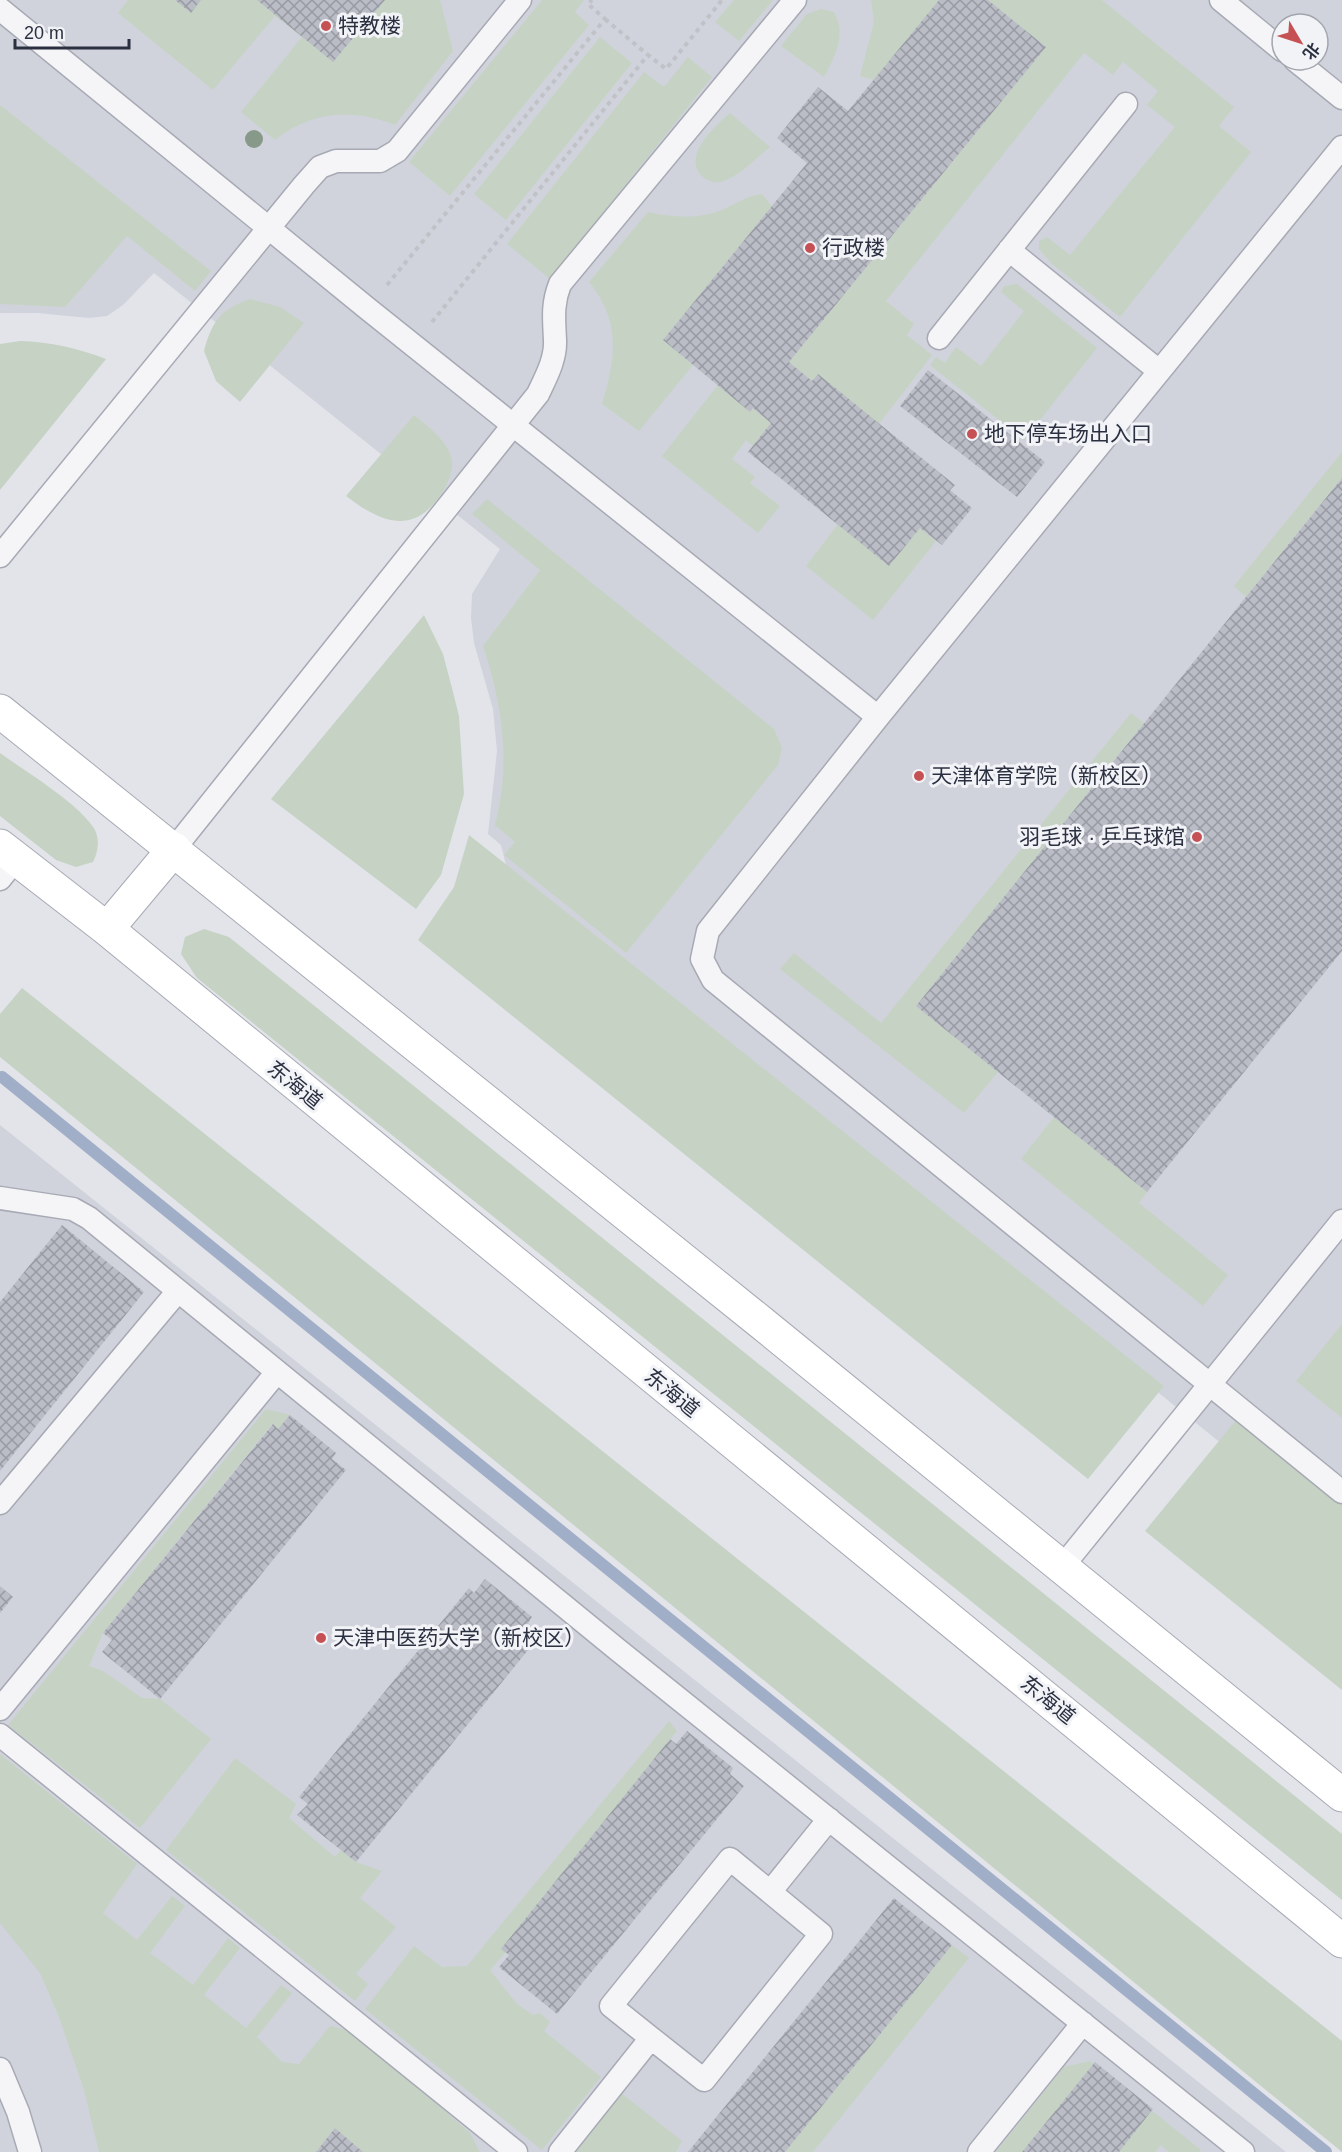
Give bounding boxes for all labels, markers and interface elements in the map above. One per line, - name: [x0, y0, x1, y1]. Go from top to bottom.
- scale bar: [15, 12, 129, 50]
- north arrow: [1270, 12, 1330, 72]
- place label: 特教楼: [338, 14, 401, 37]
- marker: 特教楼: [319, 19, 333, 33]
- text: 20 m: [24, 23, 64, 43]
- text: 北: [1300, 40, 1323, 63]
- place label: 行政楼: [822, 236, 885, 259]
- marker: 行政楼: [803, 241, 817, 255]
- place label: 地下停车场出入口: [984, 422, 1152, 445]
- marker: 地下停车场出入口: [965, 427, 979, 441]
- place label: 天津体育学院（新校区）: [931, 764, 1162, 787]
- marker: 天津体育学院（新校区）: [912, 769, 926, 783]
- place label: 羽毛球 · 乒乓球馆: [1019, 825, 1185, 848]
- marker: 羽毛球 · 乒乓球馆: [1190, 830, 1204, 844]
- street label: 东海道: [264, 1056, 327, 1113]
- street label: 东海道: [641, 1364, 704, 1421]
- place label: 天津中医药大学（新校区）: [333, 1626, 585, 1649]
- marker: 天津中医药大学（新校区）: [314, 1631, 328, 1645]
- street label: 东海道: [1017, 1671, 1080, 1728]

